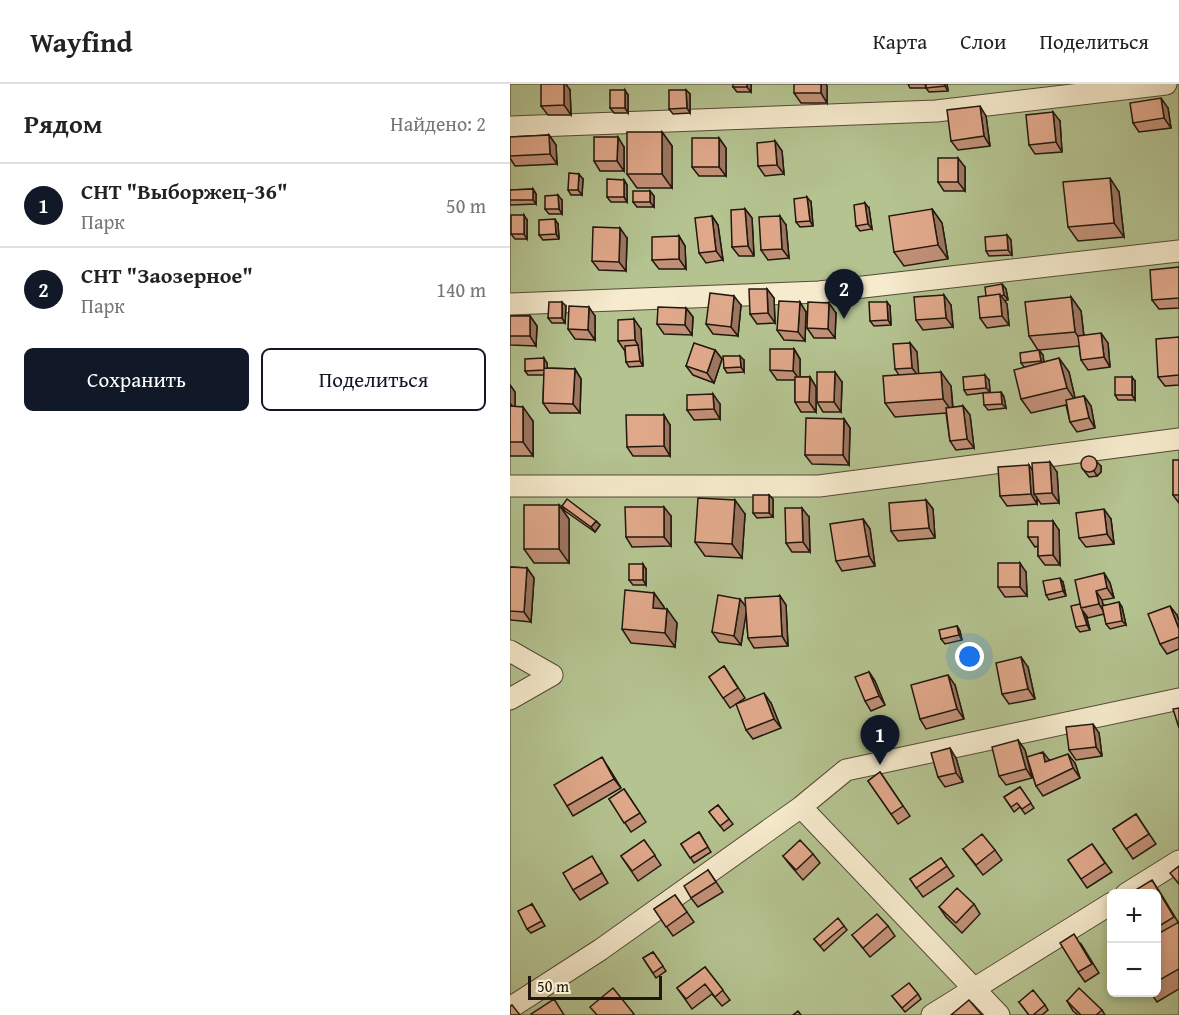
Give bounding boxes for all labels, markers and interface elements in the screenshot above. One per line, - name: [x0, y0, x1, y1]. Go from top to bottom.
- text: Wayfind: [30, 21, 132, 62]
- text: Карта: [873, 26, 927, 57]
- text: Слои: [960, 26, 1006, 57]
- text: Поделиться: [1039, 26, 1149, 57]
- text: Рядом: [24, 104, 102, 143]
- text: Найдено: 2: [390, 109, 486, 138]
- text: СНТ "Выборжец-36": [81, 175, 288, 207]
- text: 1: [38, 191, 49, 220]
- text: 50 m: [446, 191, 486, 220]
- text: Парк: [81, 207, 125, 236]
- text: СНТ "Заозерное": [81, 259, 253, 291]
- pin: 2: [824, 270, 864, 319]
- text: 2: [38, 275, 49, 304]
- text: 140 m: [436, 275, 486, 304]
- text: Парк: [81, 291, 125, 320]
- button: Сохранить: [24, 348, 249, 411]
- button: Поделиться: [261, 348, 486, 411]
- your location: [955, 642, 984, 671]
- pin: 1: [860, 716, 899, 765]
- map controls: [1107, 889, 1161, 997]
- button: +: [1107, 889, 1161, 943]
- button: −: [1107, 943, 1161, 997]
- scale bar: [528, 973, 662, 1000]
- text: 50 m: [537, 974, 569, 998]

